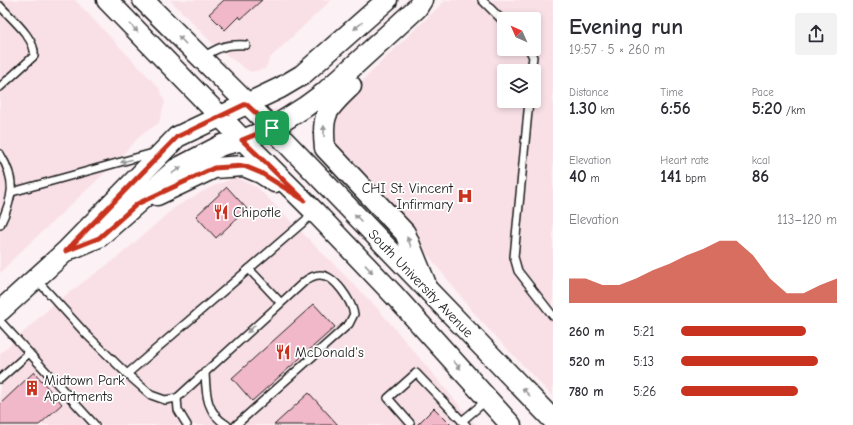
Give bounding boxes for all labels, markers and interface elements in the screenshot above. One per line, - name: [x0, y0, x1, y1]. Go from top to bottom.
- north arrow: [497, 12, 541, 56]
- map controls: [497, 12, 541, 108]
- button: share: [795, 13, 837, 55]
- text: Evening run: [569, 14, 683, 40]
- one-way arrow: [353, 21, 363, 30]
- one-way arrow: [129, 23, 139, 33]
- one-way arrow: [177, 35, 187, 45]
- text: 19:57 · 5 × 260 m: [569, 42, 665, 57]
- button: layers: [497, 64, 541, 108]
- text: Distance: [569, 86, 608, 99]
- text: Time: [660, 86, 683, 99]
- text: Pace: [752, 86, 774, 99]
- text: 1.30: [569, 99, 597, 118]
- text: 6:56: [660, 99, 691, 118]
- text: 5:20: [752, 99, 782, 118]
- text: km: [597, 104, 615, 117]
- text: /km: [782, 104, 805, 117]
- pin: [255, 111, 289, 145]
- icon: arrive: [261, 117, 283, 139]
- one-way arrow: [321, 124, 327, 137]
- text: Elevation: [569, 154, 611, 167]
- text: Heart rate: [660, 154, 709, 167]
- text: kcal: [752, 154, 770, 167]
- one-way arrow: [119, 158, 132, 164]
- one-way arrow: [172, 166, 182, 174]
- text: 40: [569, 167, 587, 186]
- text: 141: [660, 167, 682, 186]
- text: 86: [752, 167, 769, 186]
- text: m: [587, 172, 599, 185]
- text: bpm: [682, 172, 706, 185]
- place label: CHI St. Vincent Infirmary: [362, 180, 454, 213]
- hospital icon: CHI St. Vincent Infirmary: [456, 187, 474, 205]
- restaurant icon: Chipotle: [212, 203, 230, 221]
- place label: Chipotle: [233, 204, 281, 221]
- text: Elevation: [569, 212, 619, 227]
- text: 113–120 m: [777, 212, 837, 227]
- one-way arrow: [353, 213, 363, 223]
- street label: South University Avenue: [365, 226, 477, 341]
- one-way arrow: [406, 237, 412, 248]
- one-way arrow: [365, 264, 374, 274]
- one-way arrow: [246, 324, 256, 334]
- text: 260 m: [569, 324, 605, 339]
- text: 5:21: [633, 324, 654, 339]
- restaurant icon: McDonald's: [274, 343, 292, 361]
- place label: McDonald's: [295, 344, 364, 361]
- text: 520 m: [569, 354, 605, 369]
- text: 5:13: [633, 354, 654, 369]
- one-way arrow: [452, 360, 461, 370]
- place label: Midtown Park Apartments: [44, 372, 125, 405]
- building icon: Midtown Park Apartments: [23, 379, 41, 397]
- text: 780 m: [569, 384, 604, 399]
- text: 5:26: [633, 384, 656, 399]
- one-way arrow: [521, 387, 531, 397]

